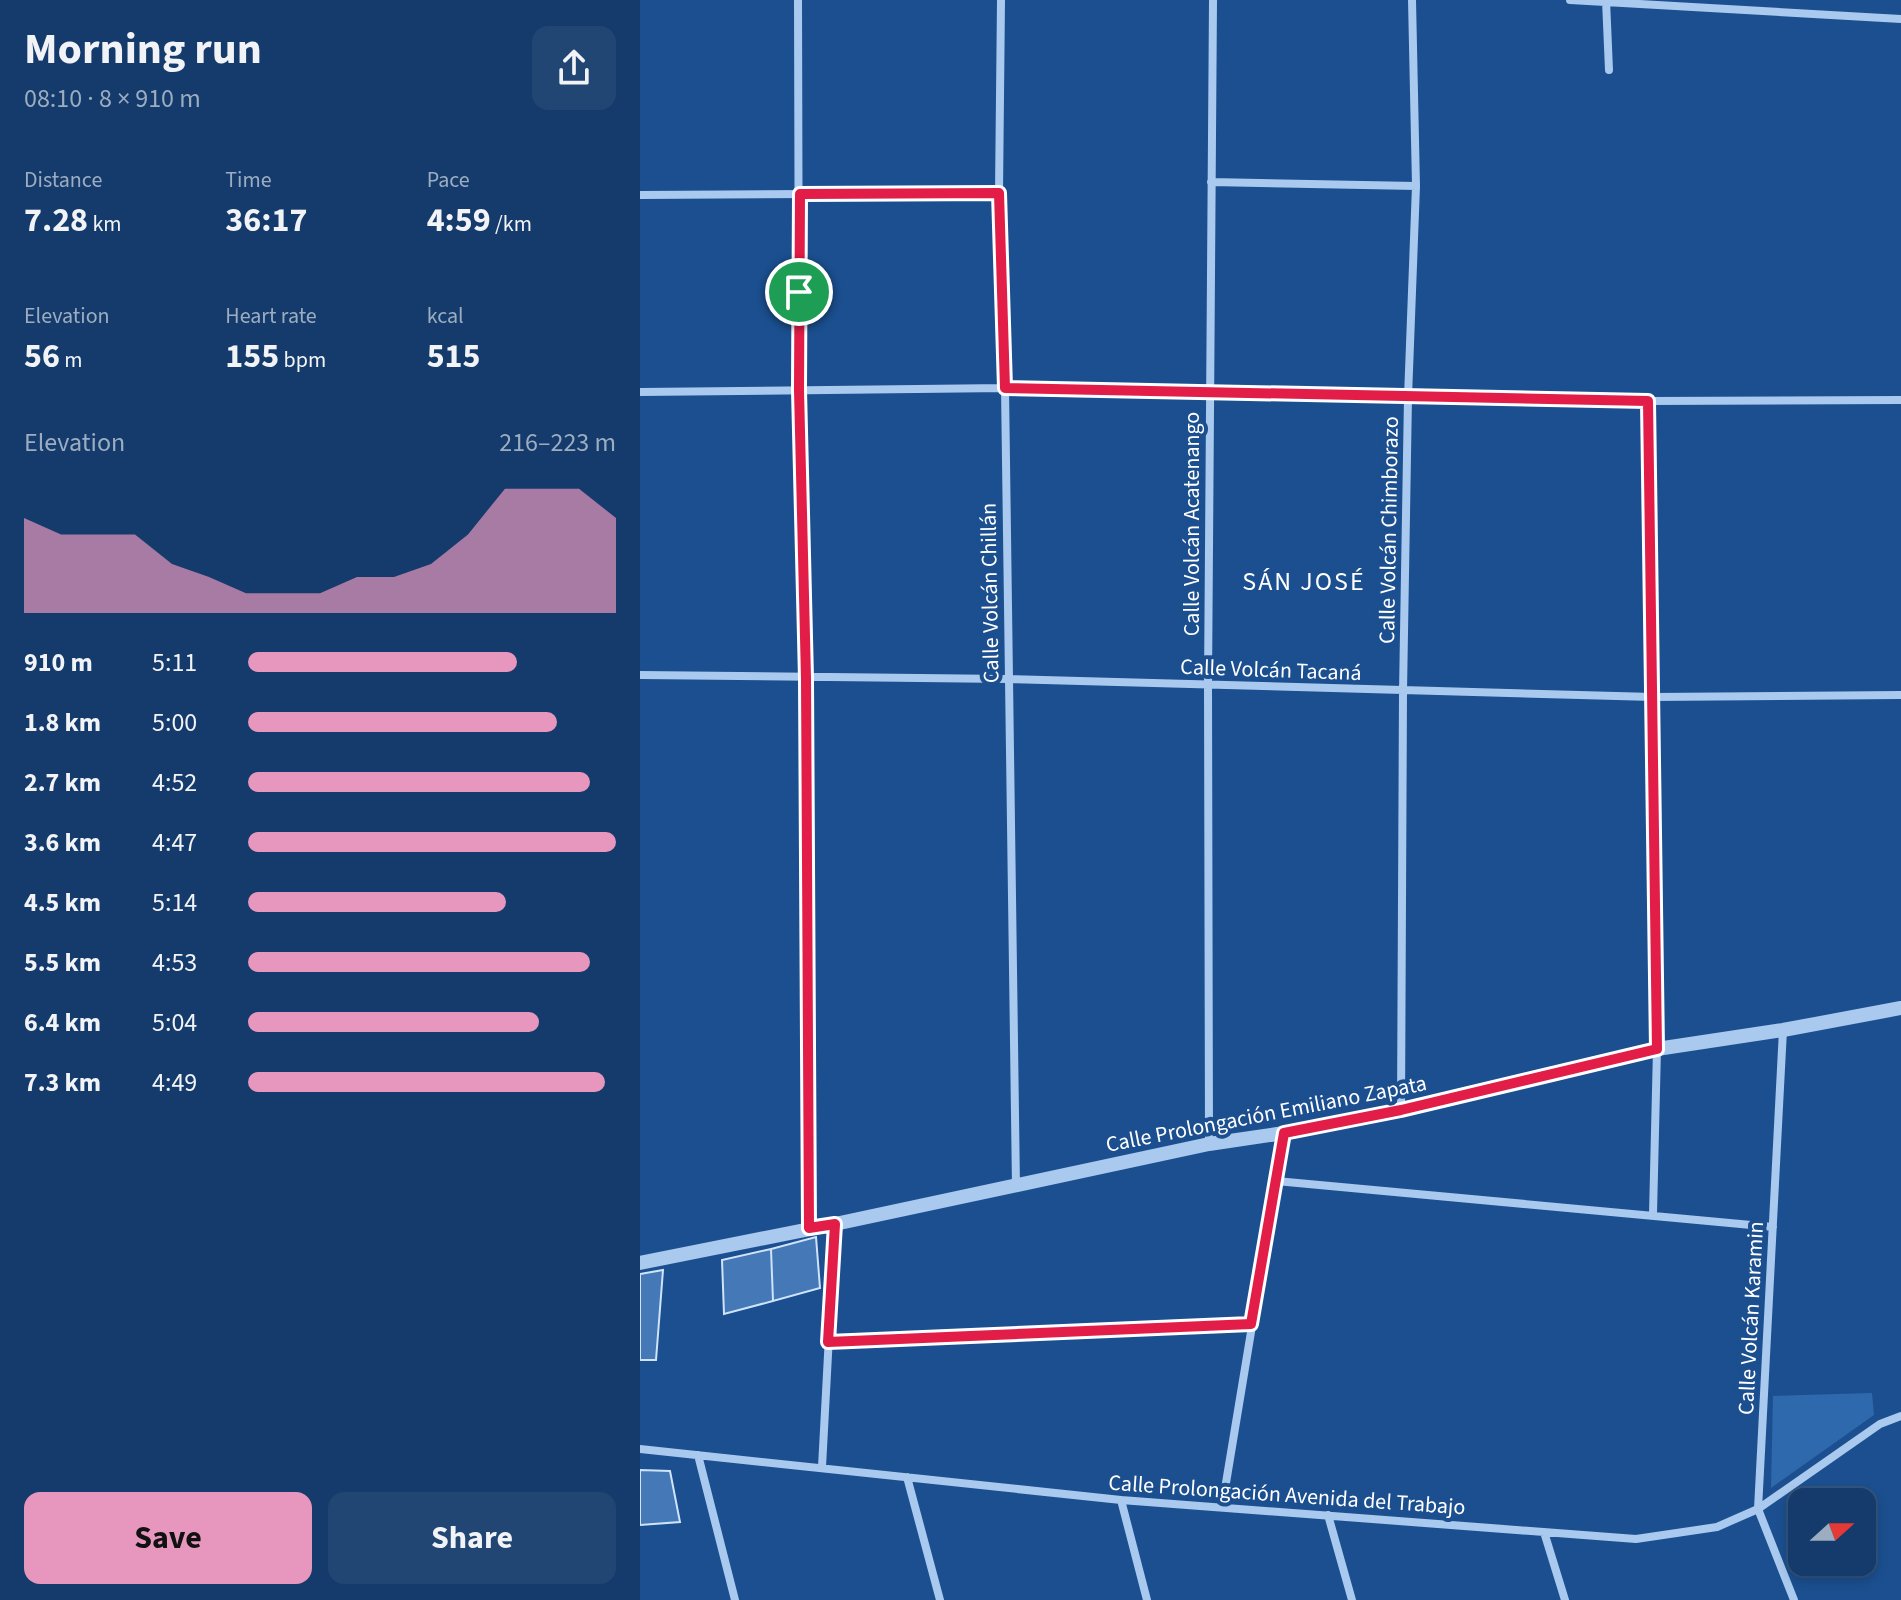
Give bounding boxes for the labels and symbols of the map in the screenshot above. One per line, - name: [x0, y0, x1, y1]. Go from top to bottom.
- pin: [765, 258, 833, 326]
- street label: Calle Volcán Acatenango: [1176, 412, 1208, 636]
- street label: Calle Volcán Chimborazo: [1371, 416, 1407, 644]
- street label: Calle Volcán Chillán: [972, 503, 1008, 683]
- district label: SÁN JOSÉ: [1242, 563, 1366, 600]
- street label: Calle Volcán Tacaná: [1180, 651, 1362, 689]
- street label: Calle Prolongación Emiliano Zapata: [1103, 1067, 1429, 1161]
- street label: Calle Volcán Karamin: [1730, 1220, 1772, 1416]
- street label: Calle Prolongación Avenida del Trabajo: [1107, 1467, 1466, 1523]
- north arrow: [1788, 1488, 1876, 1576]

